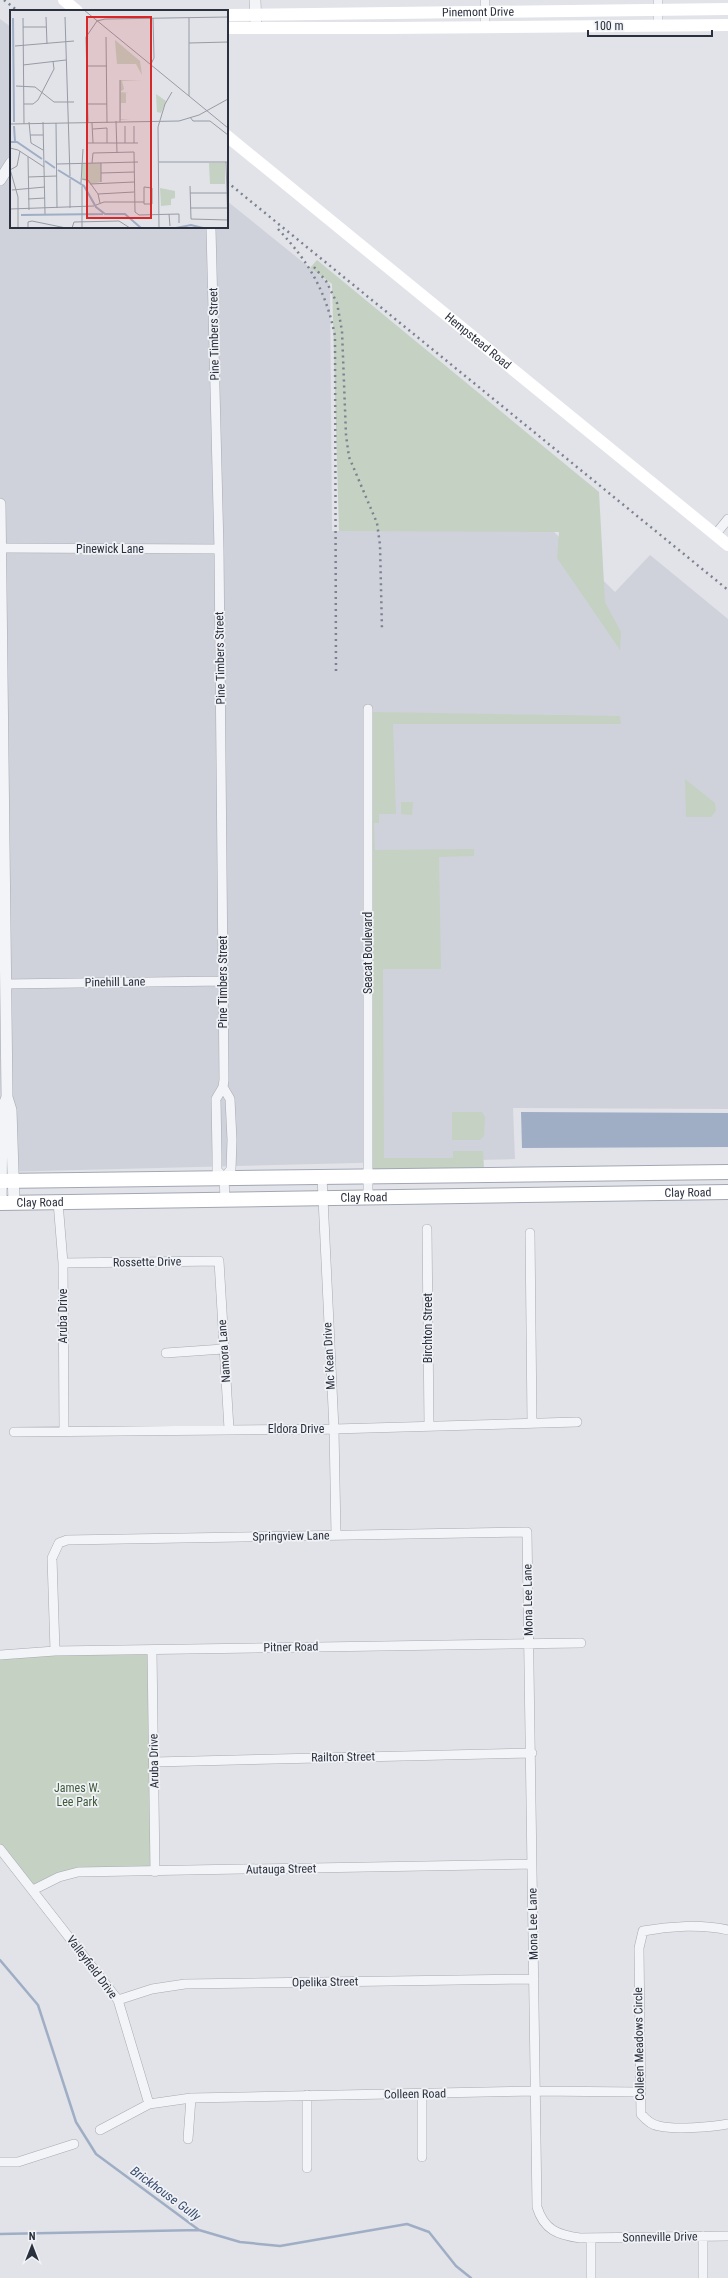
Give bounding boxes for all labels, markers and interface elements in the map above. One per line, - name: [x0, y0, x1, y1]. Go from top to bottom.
- street label: Pinemont Drive: [442, 5, 514, 19]
- inset map: [10, 10, 228, 228]
- scale bar: [588, 12, 712, 38]
- text: 100 m: [594, 19, 624, 33]
- street label: Pine Timbers Street: [206, 287, 222, 381]
- street label: Hempstead Road: [442, 310, 514, 372]
- street label: Pinewick Lane: [76, 542, 144, 556]
- street label: Pine Timbers Street: [212, 611, 228, 705]
- street label: Seacat Boulevard: [361, 912, 375, 994]
- street label: Pine Timbers Street: [216, 935, 230, 1028]
- street label: Pinehill Lane: [85, 974, 146, 990]
- street label: Clay Road: [664, 1185, 712, 1200]
- street label: Clay Road: [340, 1190, 388, 1205]
- street label: Clay Road: [16, 1195, 64, 1210]
- street label: Rossette Drive: [113, 1254, 182, 1270]
- street label: Aruba Drive: [56, 1288, 70, 1343]
- street label: Birchton Street: [421, 1292, 435, 1363]
- street label: Namora Lane: [215, 1319, 233, 1383]
- street label: Mc Kean Drive: [320, 1321, 338, 1390]
- street label: Eldora Drive: [268, 1422, 325, 1436]
- street label: Springview Lane: [252, 1528, 330, 1544]
- street label: Mona Lee Lane: [520, 1564, 536, 1636]
- street label: Pitner Road: [263, 1640, 319, 1654]
- street label: Aruba Drive: [147, 1733, 161, 1788]
- street label: Railton Street: [311, 1749, 375, 1765]
- park label: James W. Lee Park: [54, 1781, 100, 1809]
- street label: Autauga Street: [246, 1861, 317, 1877]
- street label: Mona Lee Lane: [525, 1888, 541, 1960]
- street label: Valleyfield Drive: [64, 1933, 120, 2002]
- street label: Opelika Street: [292, 1974, 359, 1990]
- street label: Colleen Meadows Circle: [631, 1987, 647, 2101]
- street label: Colleen Road: [384, 2086, 446, 2102]
- water label: Brickhouse Gully: [128, 2163, 204, 2224]
- north arrow: [12, 2226, 52, 2266]
- street label: Sonneville Drive: [622, 2229, 698, 2245]
- text: N: [29, 2230, 36, 2243]

